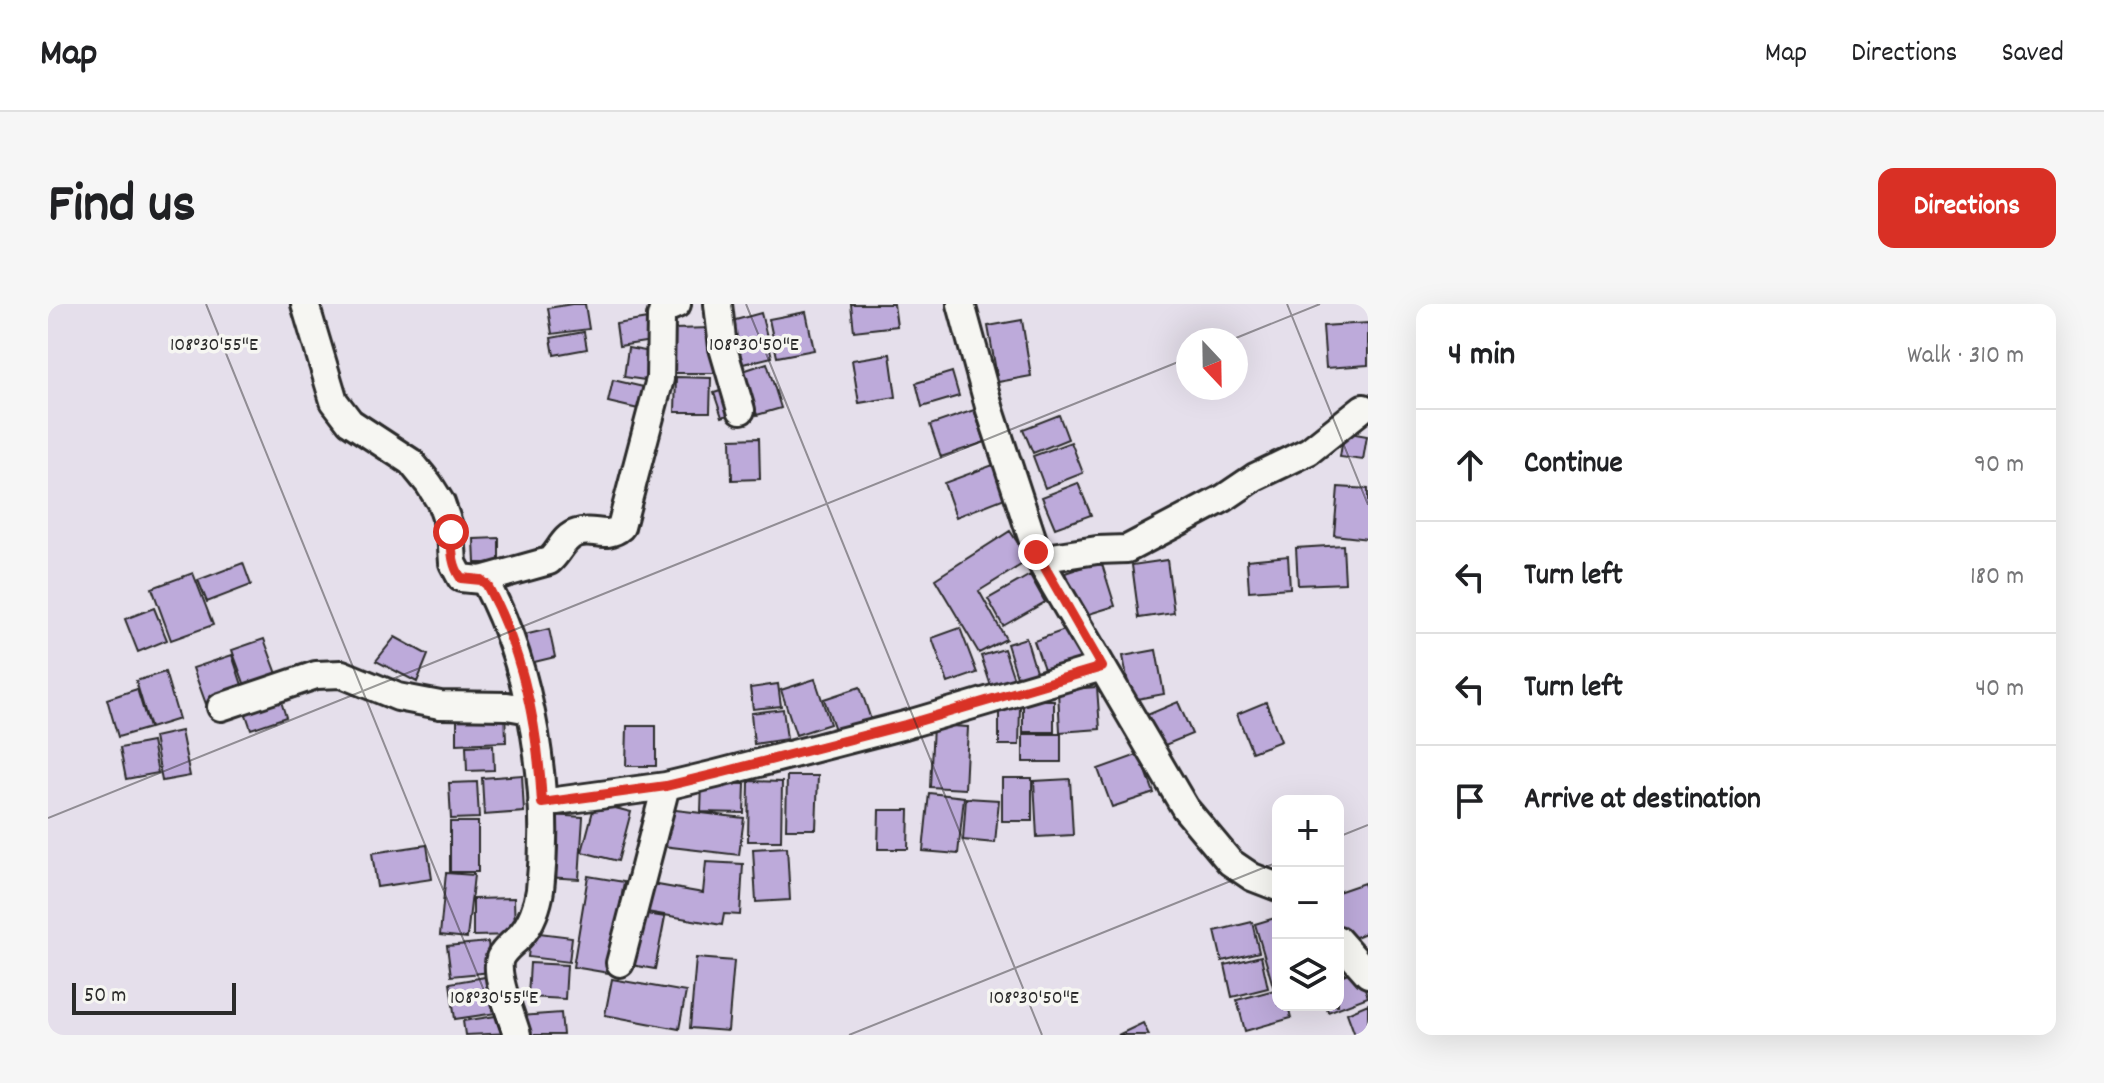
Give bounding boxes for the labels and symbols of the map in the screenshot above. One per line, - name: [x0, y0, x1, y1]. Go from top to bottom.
- north arrow: [1176, 328, 1248, 400]
- text: 108°30'55"E: [170, 332, 258, 360]
- text: 108°30'50"E: [709, 332, 799, 360]
- route start: [433, 514, 469, 550]
- route end: [1018, 534, 1054, 570]
- scale bar: [72, 979, 236, 1015]
- text: 108°30'55"E: [450, 985, 538, 1013]
- text: 108°30'50"E: [989, 985, 1079, 1013]

